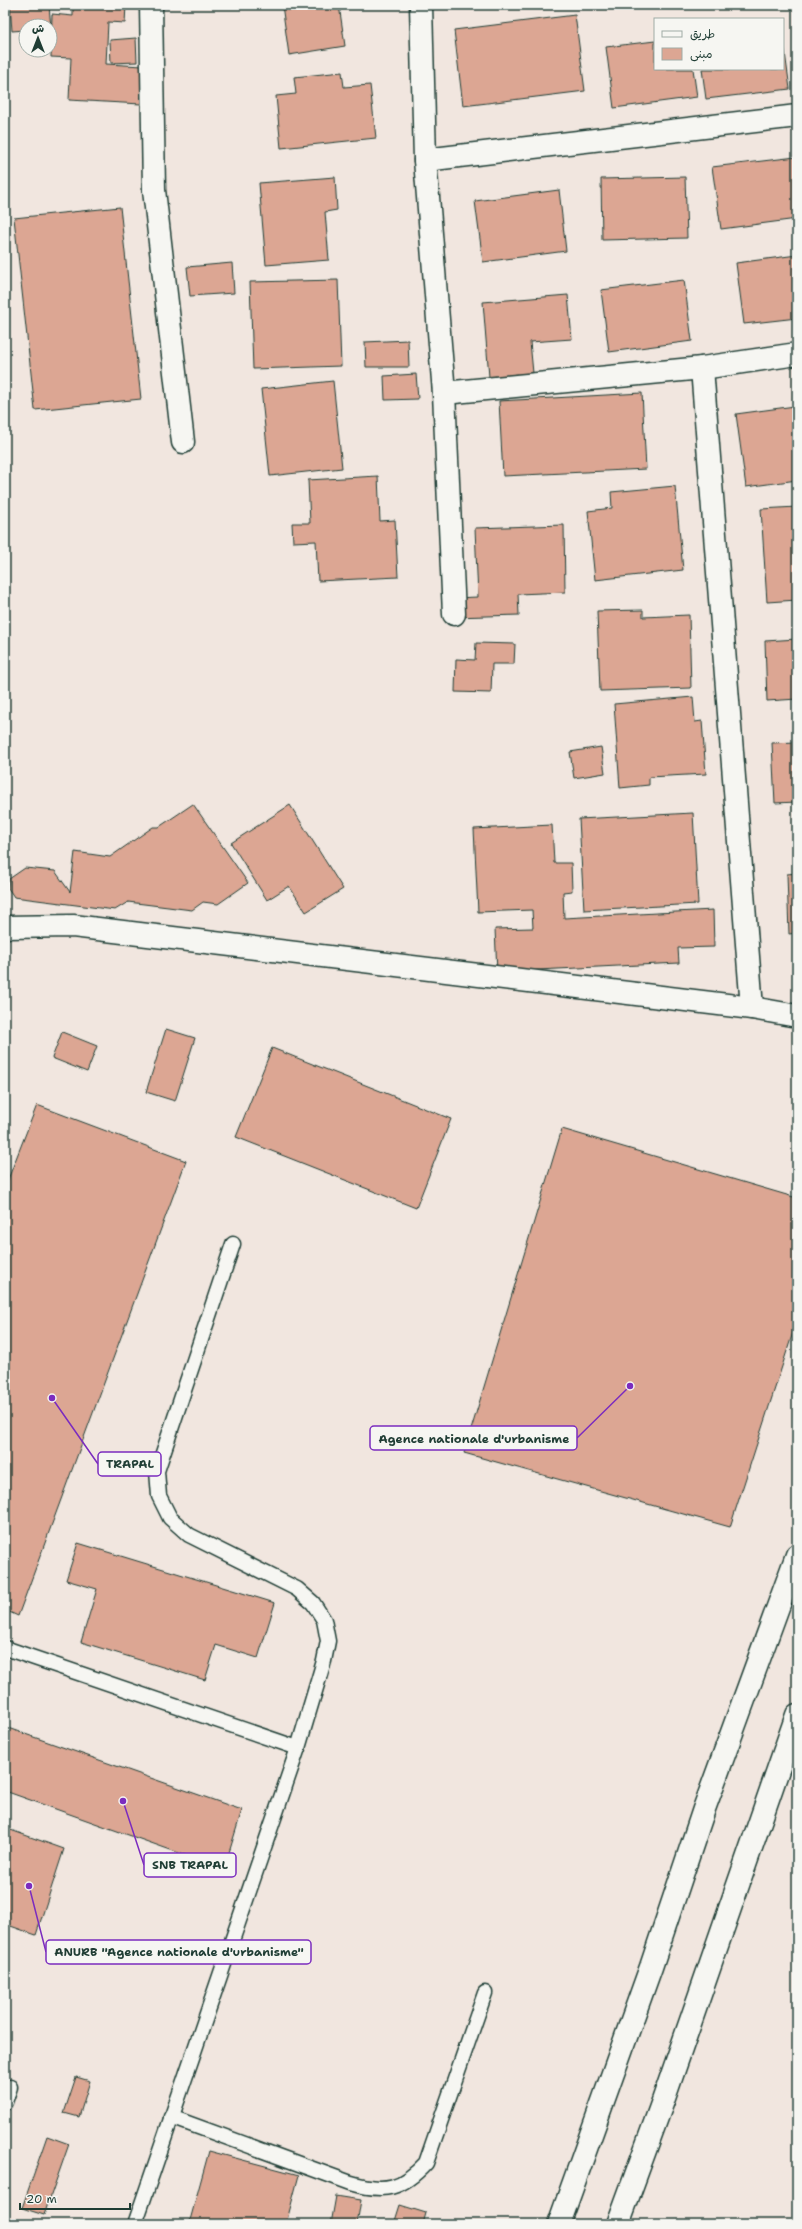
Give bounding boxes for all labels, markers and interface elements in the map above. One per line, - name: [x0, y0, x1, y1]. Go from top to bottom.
- north arrow: [18, 18, 58, 58]
- legend: [654, 18, 784, 70]
- text: ش: [32, 21, 44, 36]
- text: طريق: [690, 26, 715, 42]
- text: مبنى: [690, 46, 713, 62]
- callout: Agence nationale d'urbanisme: [370, 1426, 577, 1450]
- text: Agence nationale d'urbanisme: [378, 1431, 570, 1447]
- callout: TRAPAL: [98, 1452, 161, 1476]
- text: TRAPAL: [106, 1456, 155, 1472]
- callout: SNB TRAPAL: [144, 1853, 236, 1877]
- text: SNB TRAPAL: [152, 1857, 228, 1873]
- callout: ANURB "Agence nationale d'urbanisme": [46, 1940, 311, 1964]
- text: ANURB "Agence nationale d'urbanisme": [54, 1944, 304, 1960]
- scale bar: [20, 2185, 130, 2211]
- text: 20 m: [26, 2191, 57, 2207]

